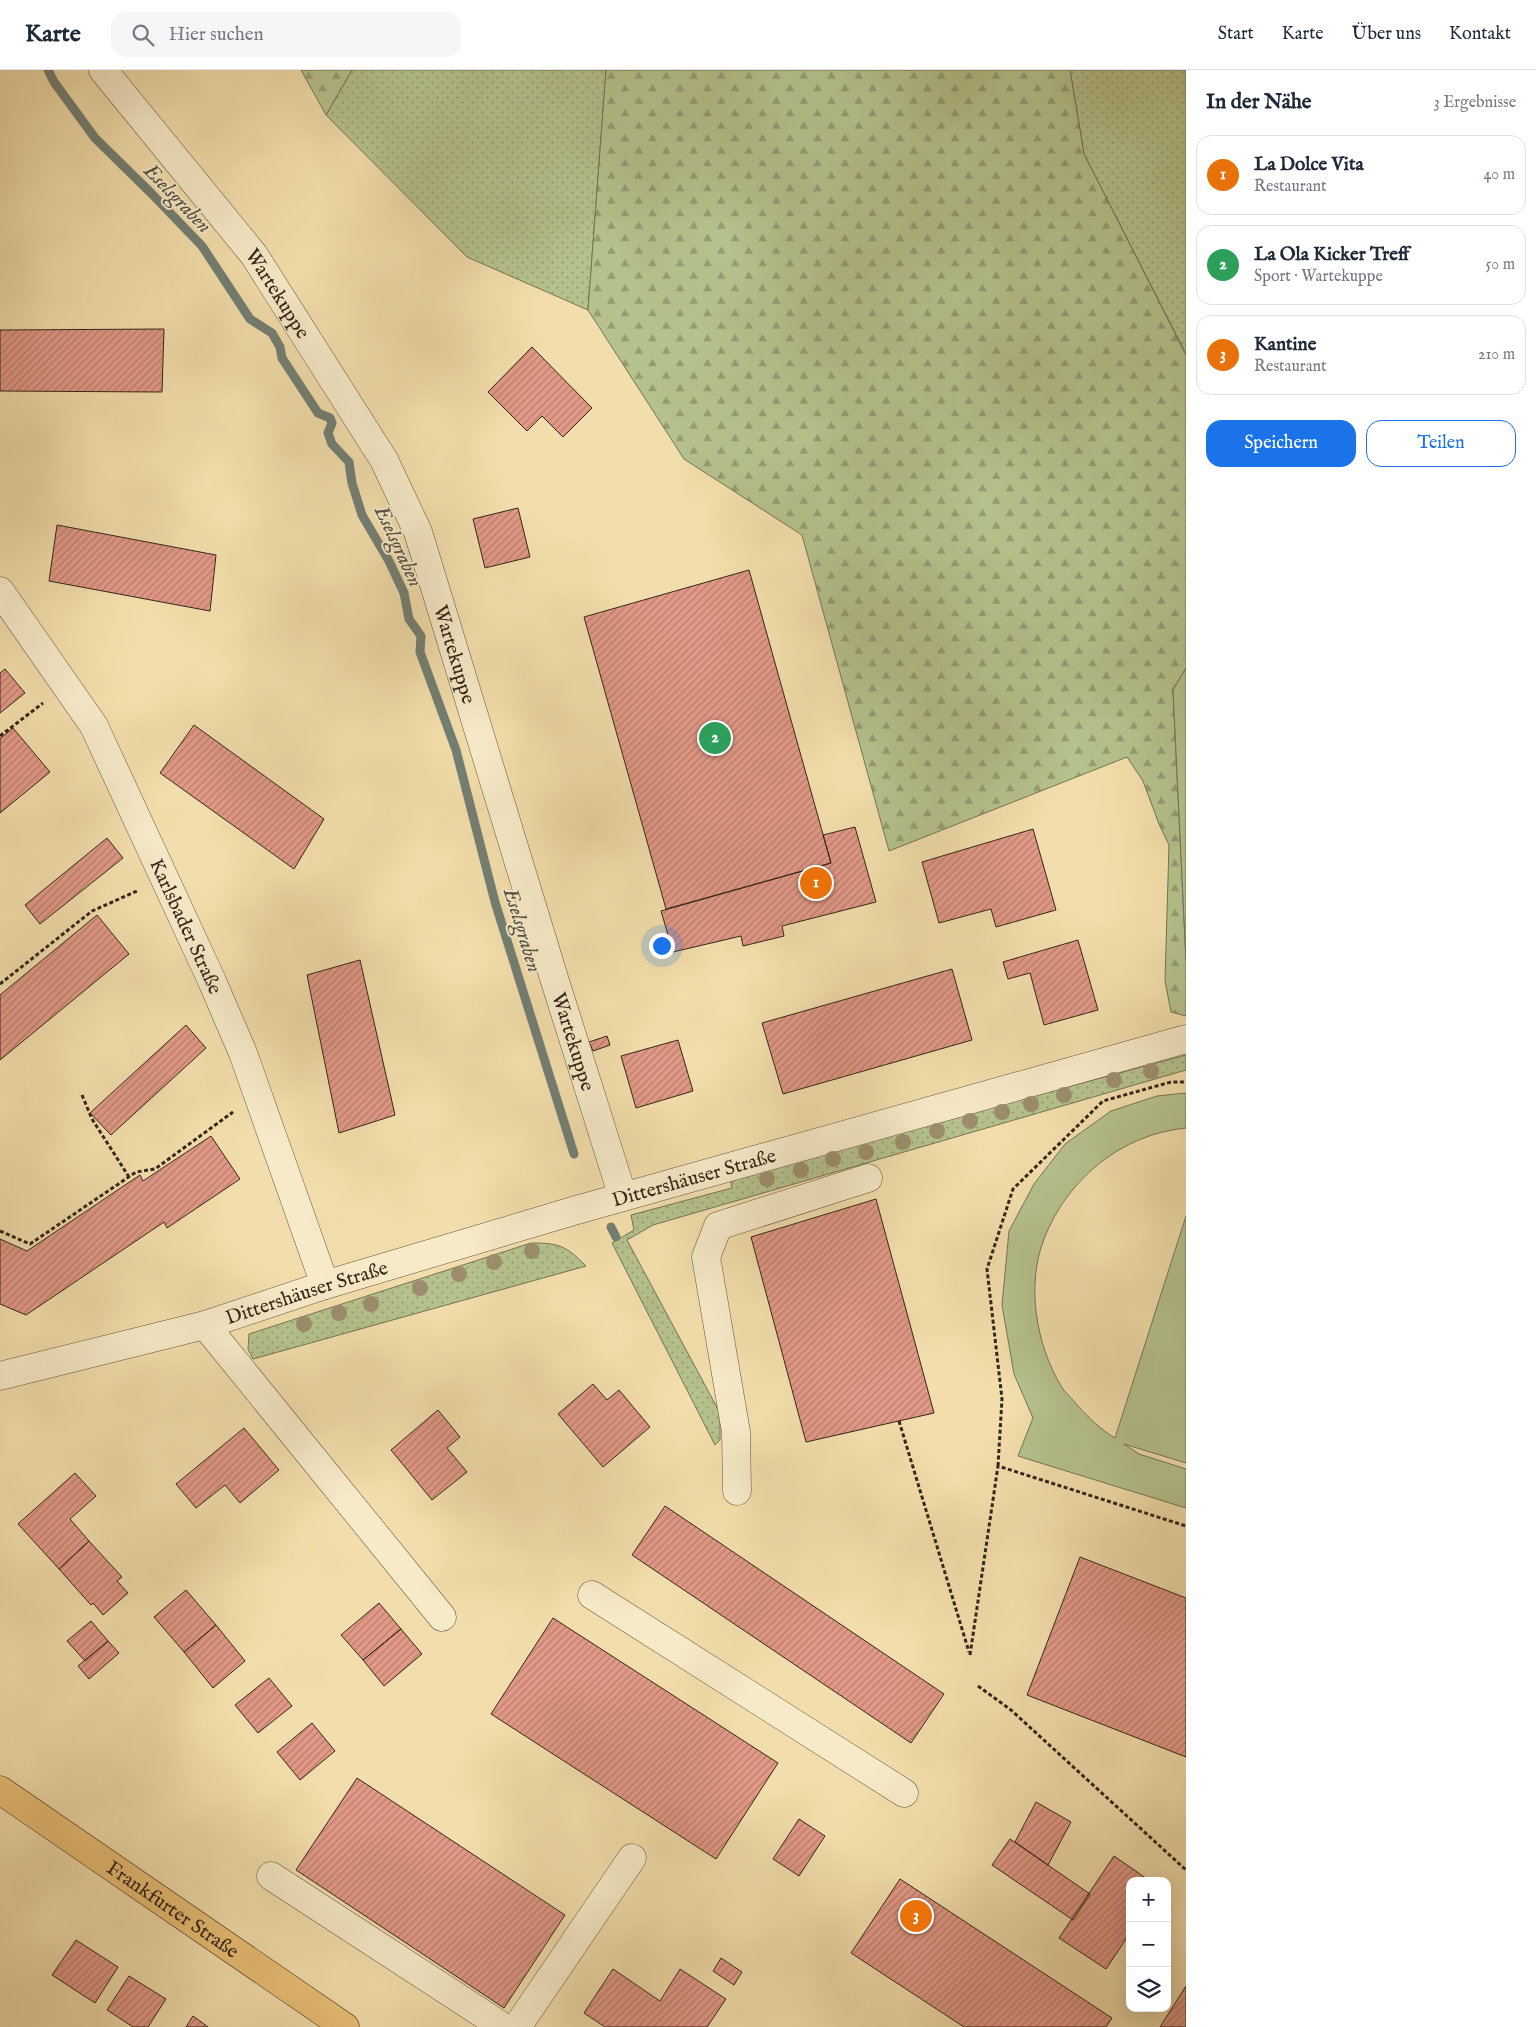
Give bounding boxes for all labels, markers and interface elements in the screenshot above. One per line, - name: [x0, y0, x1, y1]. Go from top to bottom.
- search box: [111, 12, 461, 57]
- text: Karte: [25, 19, 81, 50]
- icon: search: [129, 21, 157, 49]
- text: Hier suchen: [169, 23, 264, 47]
- text: Start: [1218, 23, 1254, 46]
- text: Karte: [1282, 23, 1324, 46]
- text: Über uns: [1352, 23, 1421, 46]
- text: Kontakt: [1449, 23, 1511, 46]
- text: In der Nähe: [1206, 89, 1312, 116]
- text: 3 Ergebnisse: [1434, 93, 1516, 113]
- text: La Dolce Vita: [1254, 153, 1364, 177]
- water label: Eselsgraben: [136, 158, 217, 240]
- text: 1: [1220, 165, 1226, 185]
- text: 40 m: [1483, 165, 1515, 185]
- text: Restaurant: [1254, 177, 1327, 197]
- text: La Ola Kicker Treff: [1254, 243, 1409, 267]
- street label: Wartekuppe: [239, 244, 315, 344]
- text: 2: [1219, 255, 1227, 275]
- text: 50 m: [1486, 255, 1515, 275]
- text: Sport · Wartekuppe: [1254, 267, 1383, 287]
- text: Kantine: [1254, 333, 1316, 357]
- text: 3: [1220, 345, 1226, 365]
- text: 210 m: [1478, 345, 1515, 365]
- text: Restaurant: [1254, 357, 1327, 377]
- button: Speichern: [1206, 420, 1356, 467]
- button: Teilen: [1366, 420, 1516, 467]
- water label: Eselsgraben: [367, 501, 428, 592]
- street label: Wartekuppe: [427, 602, 481, 707]
- pin: 2: [699, 719, 731, 757]
- street label: Karlsbader Straße: [143, 855, 227, 998]
- pin: 1: [800, 864, 832, 902]
- water label: Eselsgraben: [496, 884, 547, 976]
- your location: [649, 933, 675, 959]
- street label: Wartekuppe: [545, 990, 600, 1094]
- street label: Dittershäuser Straße: [609, 1144, 779, 1213]
- street label: Dittershäuser Straße: [223, 1256, 391, 1331]
- street label: Frankfurter Straße: [101, 1856, 243, 1964]
- map controls: [1126, 1877, 1171, 2012]
- button: +: [1126, 1877, 1171, 1922]
- pin: 3: [900, 1897, 932, 1935]
- button: −: [1126, 1922, 1171, 1967]
- button: layers: [1126, 1967, 1171, 2012]

